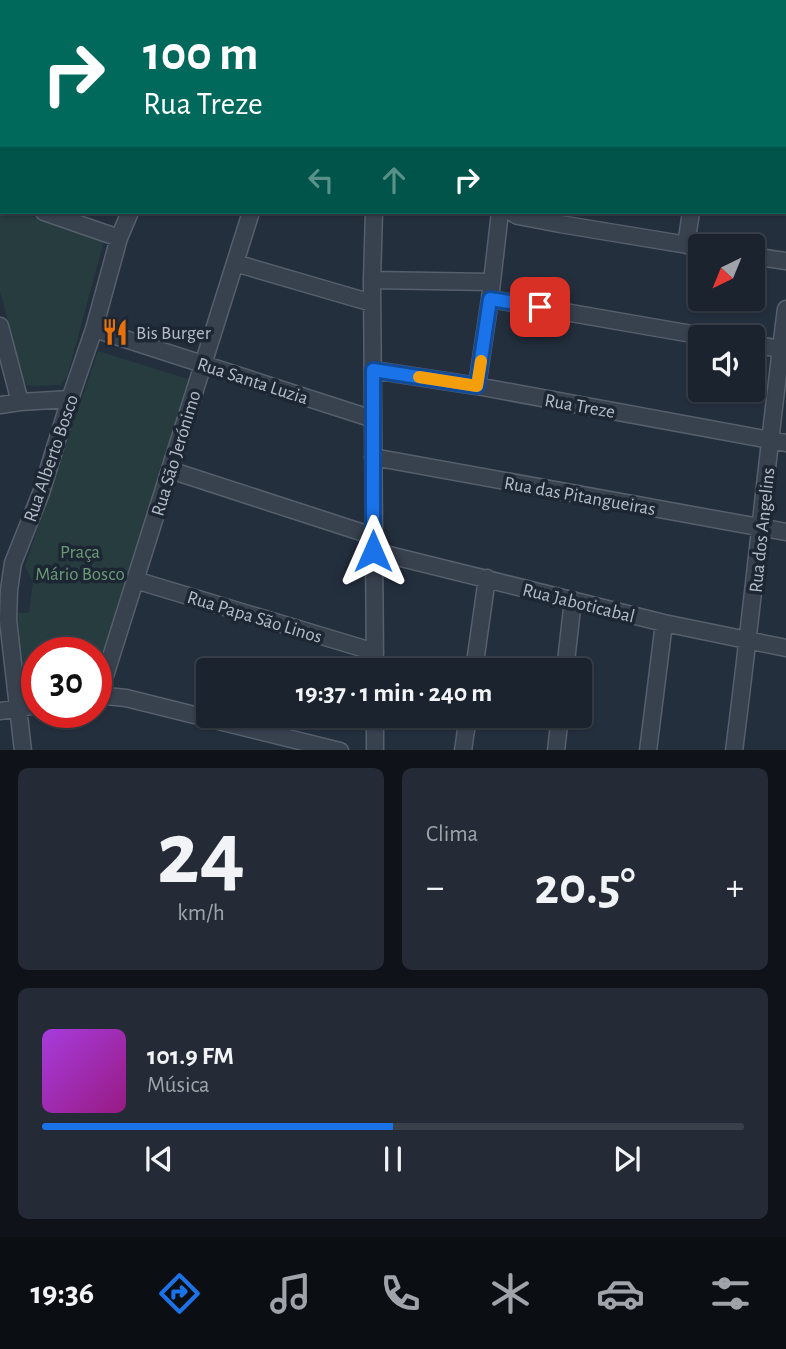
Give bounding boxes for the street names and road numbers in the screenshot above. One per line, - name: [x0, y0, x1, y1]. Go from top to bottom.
- street label: Rua Santa Luzia: [195, 355, 311, 408]
- street label: Rua São Jerónimo: [148, 388, 205, 518]
- street label: Rua Treze: [543, 391, 616, 422]
- street label: Rua Alberto Bosco: [21, 392, 82, 525]
- street label: Rua dos Angelins: [746, 467, 779, 594]
- street label: Rua das Pitangueiras: [502, 474, 657, 519]
- street label: Rua Jaboticabal: [521, 580, 637, 627]
- street label: Rua Papa São Linos: [185, 588, 324, 647]

